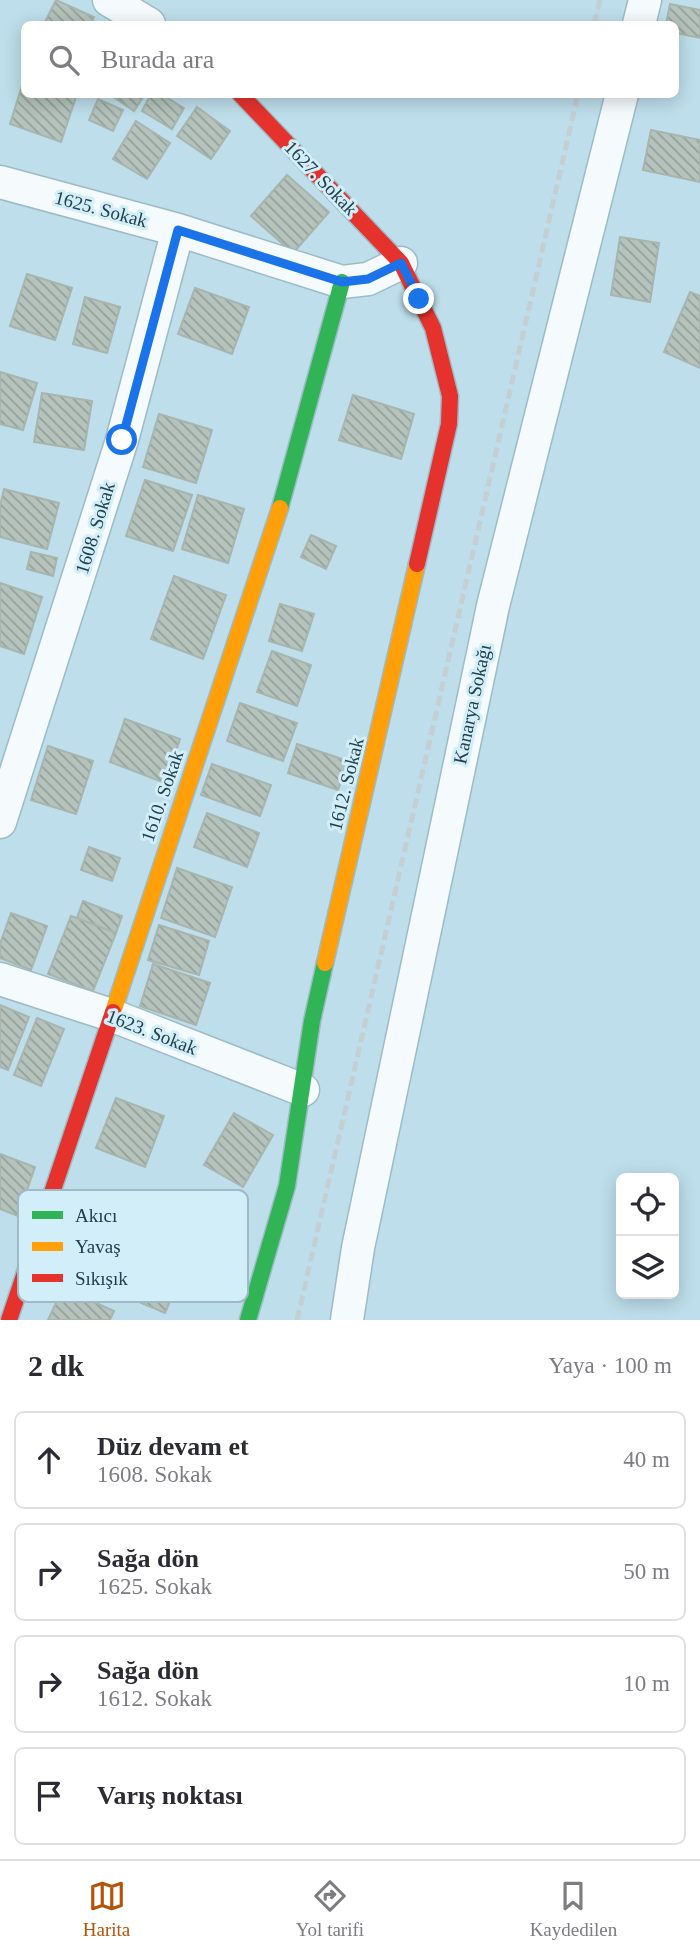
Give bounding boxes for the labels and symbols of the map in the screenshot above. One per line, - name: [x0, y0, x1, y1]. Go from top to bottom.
- street label: 1627. Sokak: [280, 137, 362, 220]
- street label: 1625. Sokak: [52, 187, 150, 232]
- route end: [403, 283, 434, 314]
- route start: [106, 424, 137, 455]
- street label: 1608. Sokak: [71, 479, 119, 576]
- street label: Kanarya Sokağı: [449, 642, 495, 766]
- street label: 1612. Sokak: [324, 735, 368, 833]
- street label: 1610. Sokak: [137, 747, 188, 844]
- street label: 1623. Sokak: [104, 1005, 201, 1059]
- legend: [18, 1190, 248, 1302]
- text: Akıcı: [75, 1205, 117, 1226]
- text: Yavaş: [75, 1236, 121, 1257]
- text: Sıkışık: [75, 1268, 128, 1289]

